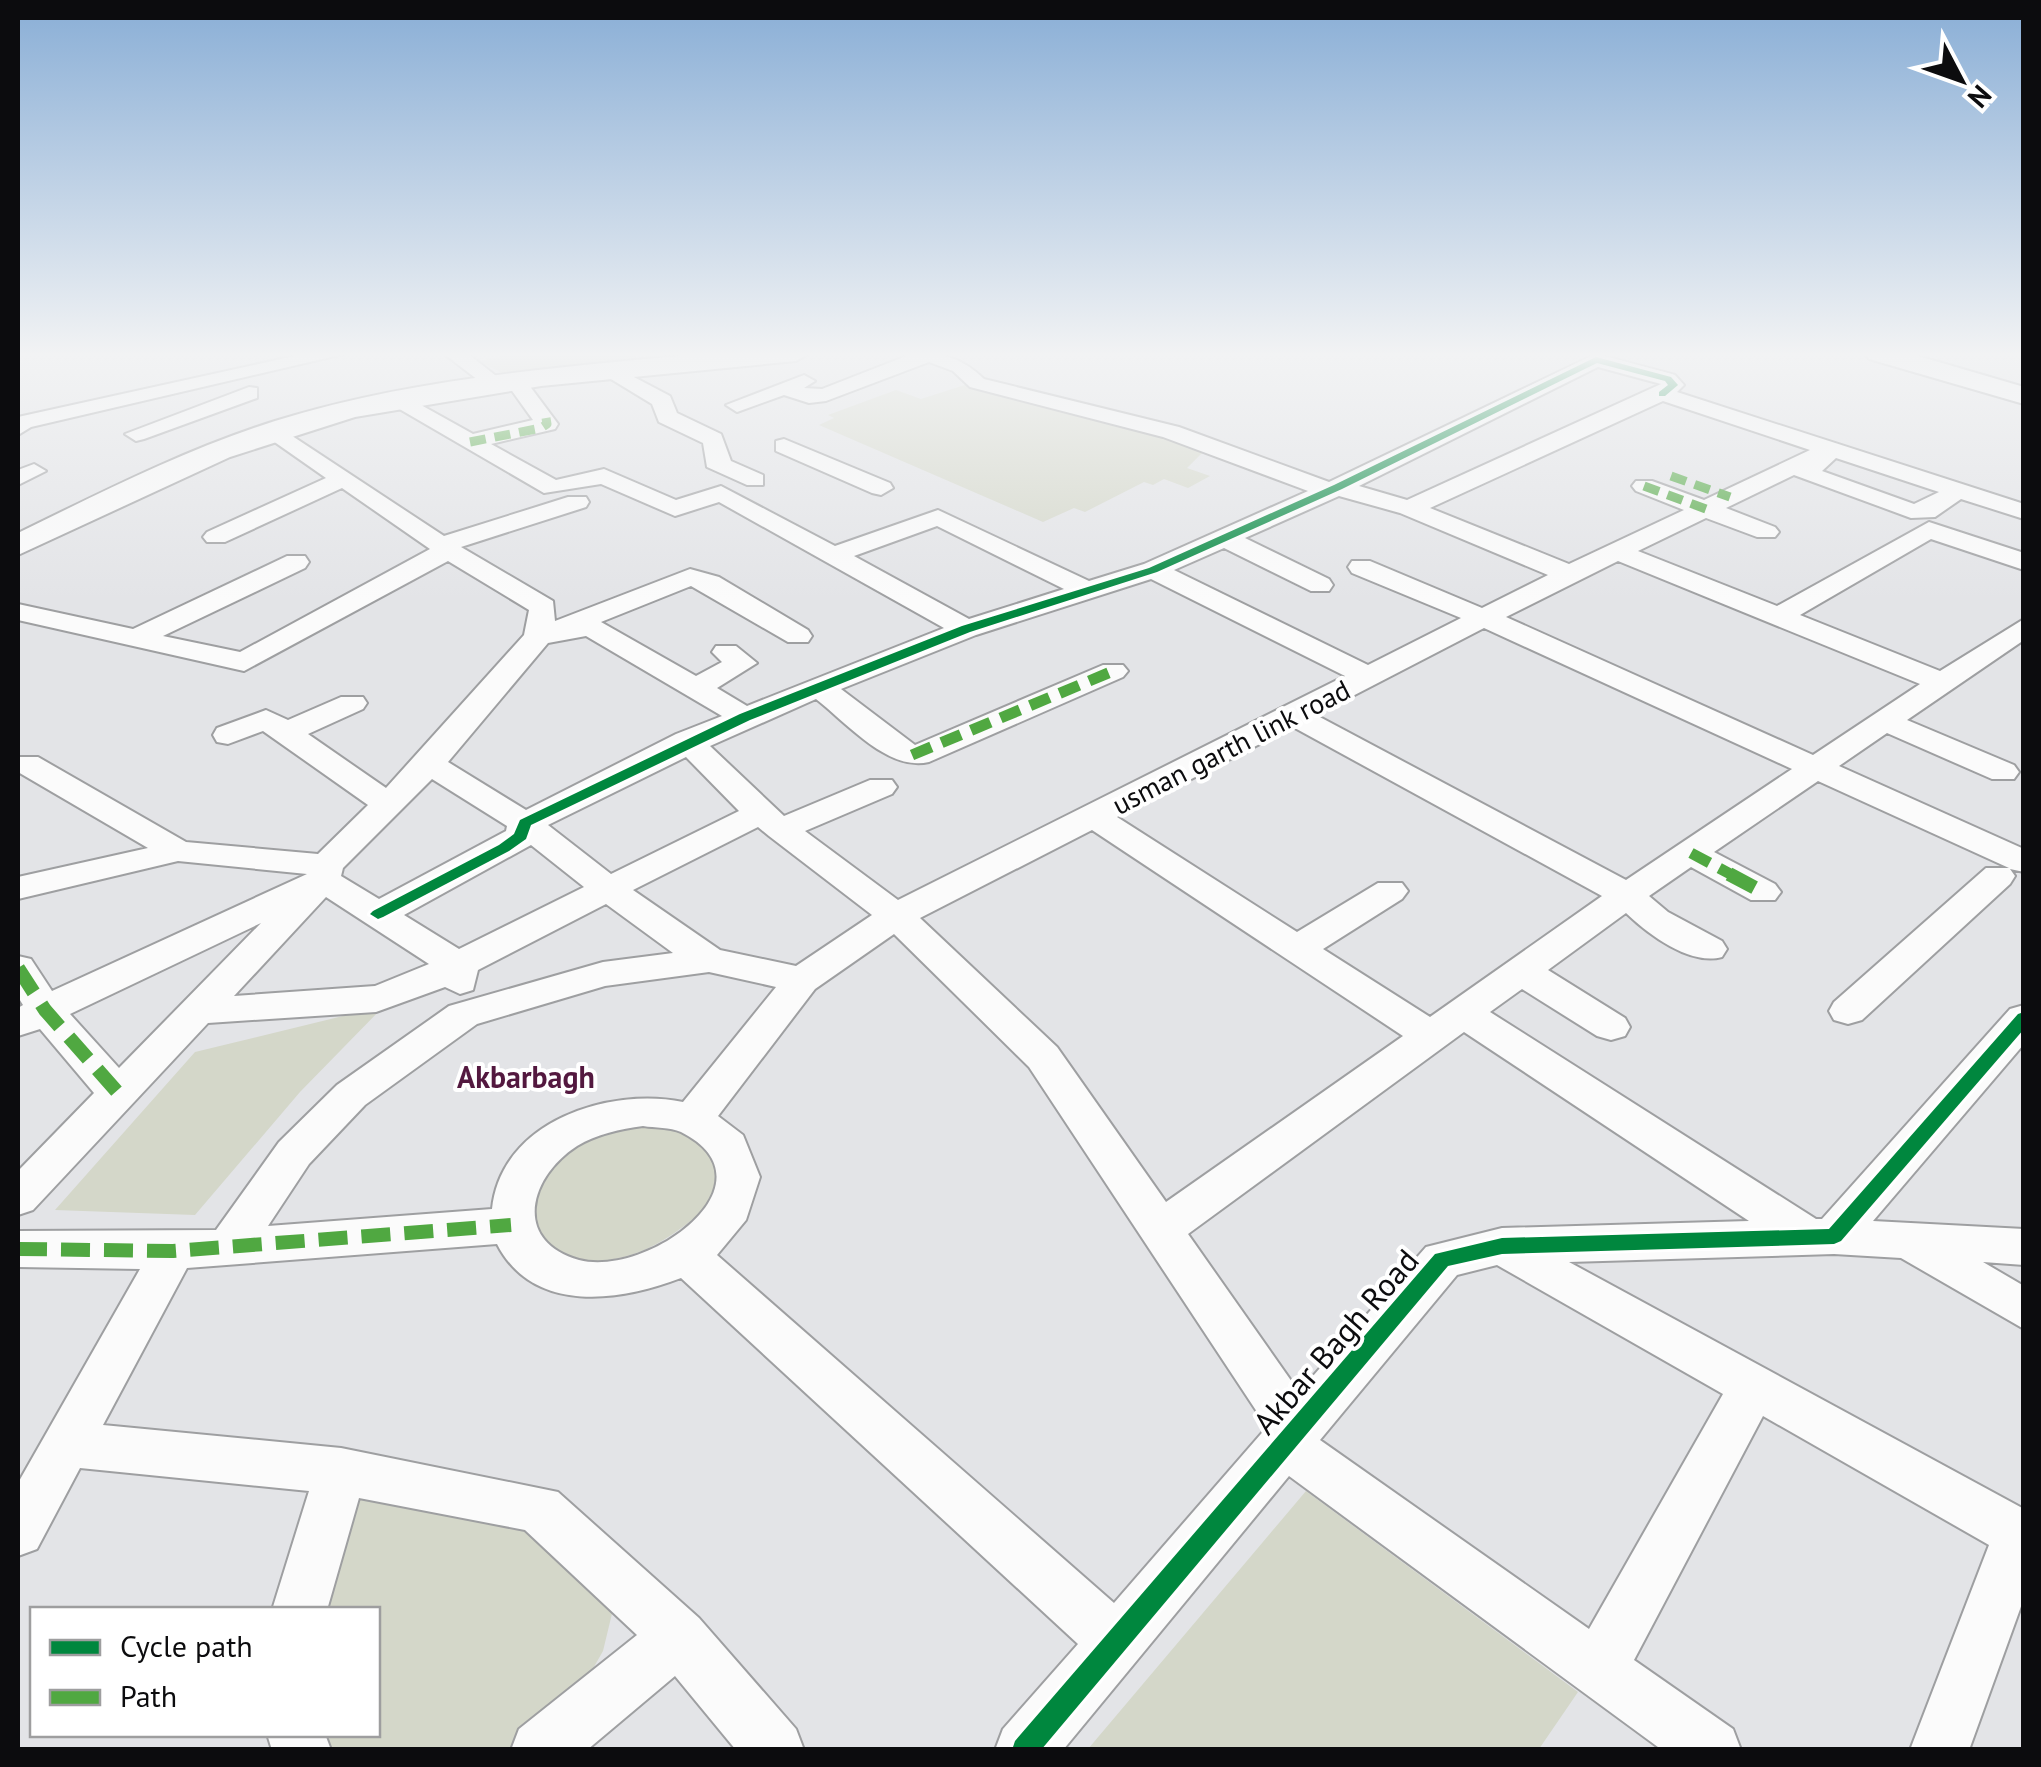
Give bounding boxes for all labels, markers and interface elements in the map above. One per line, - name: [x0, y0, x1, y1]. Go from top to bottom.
- north arrow: [1911, 30, 2011, 130]
- text: N: [1960, 78, 2000, 116]
- street label: usman garth link road: [1105, 671, 1356, 823]
- district label: Akbarbagh: [457, 1057, 595, 1096]
- street label: Akbar Bagh Road: [1243, 1240, 1427, 1443]
- legend: [30, 1607, 380, 1737]
- text: Cycle path: [120, 1626, 253, 1665]
- text: Path: [120, 1676, 177, 1715]

